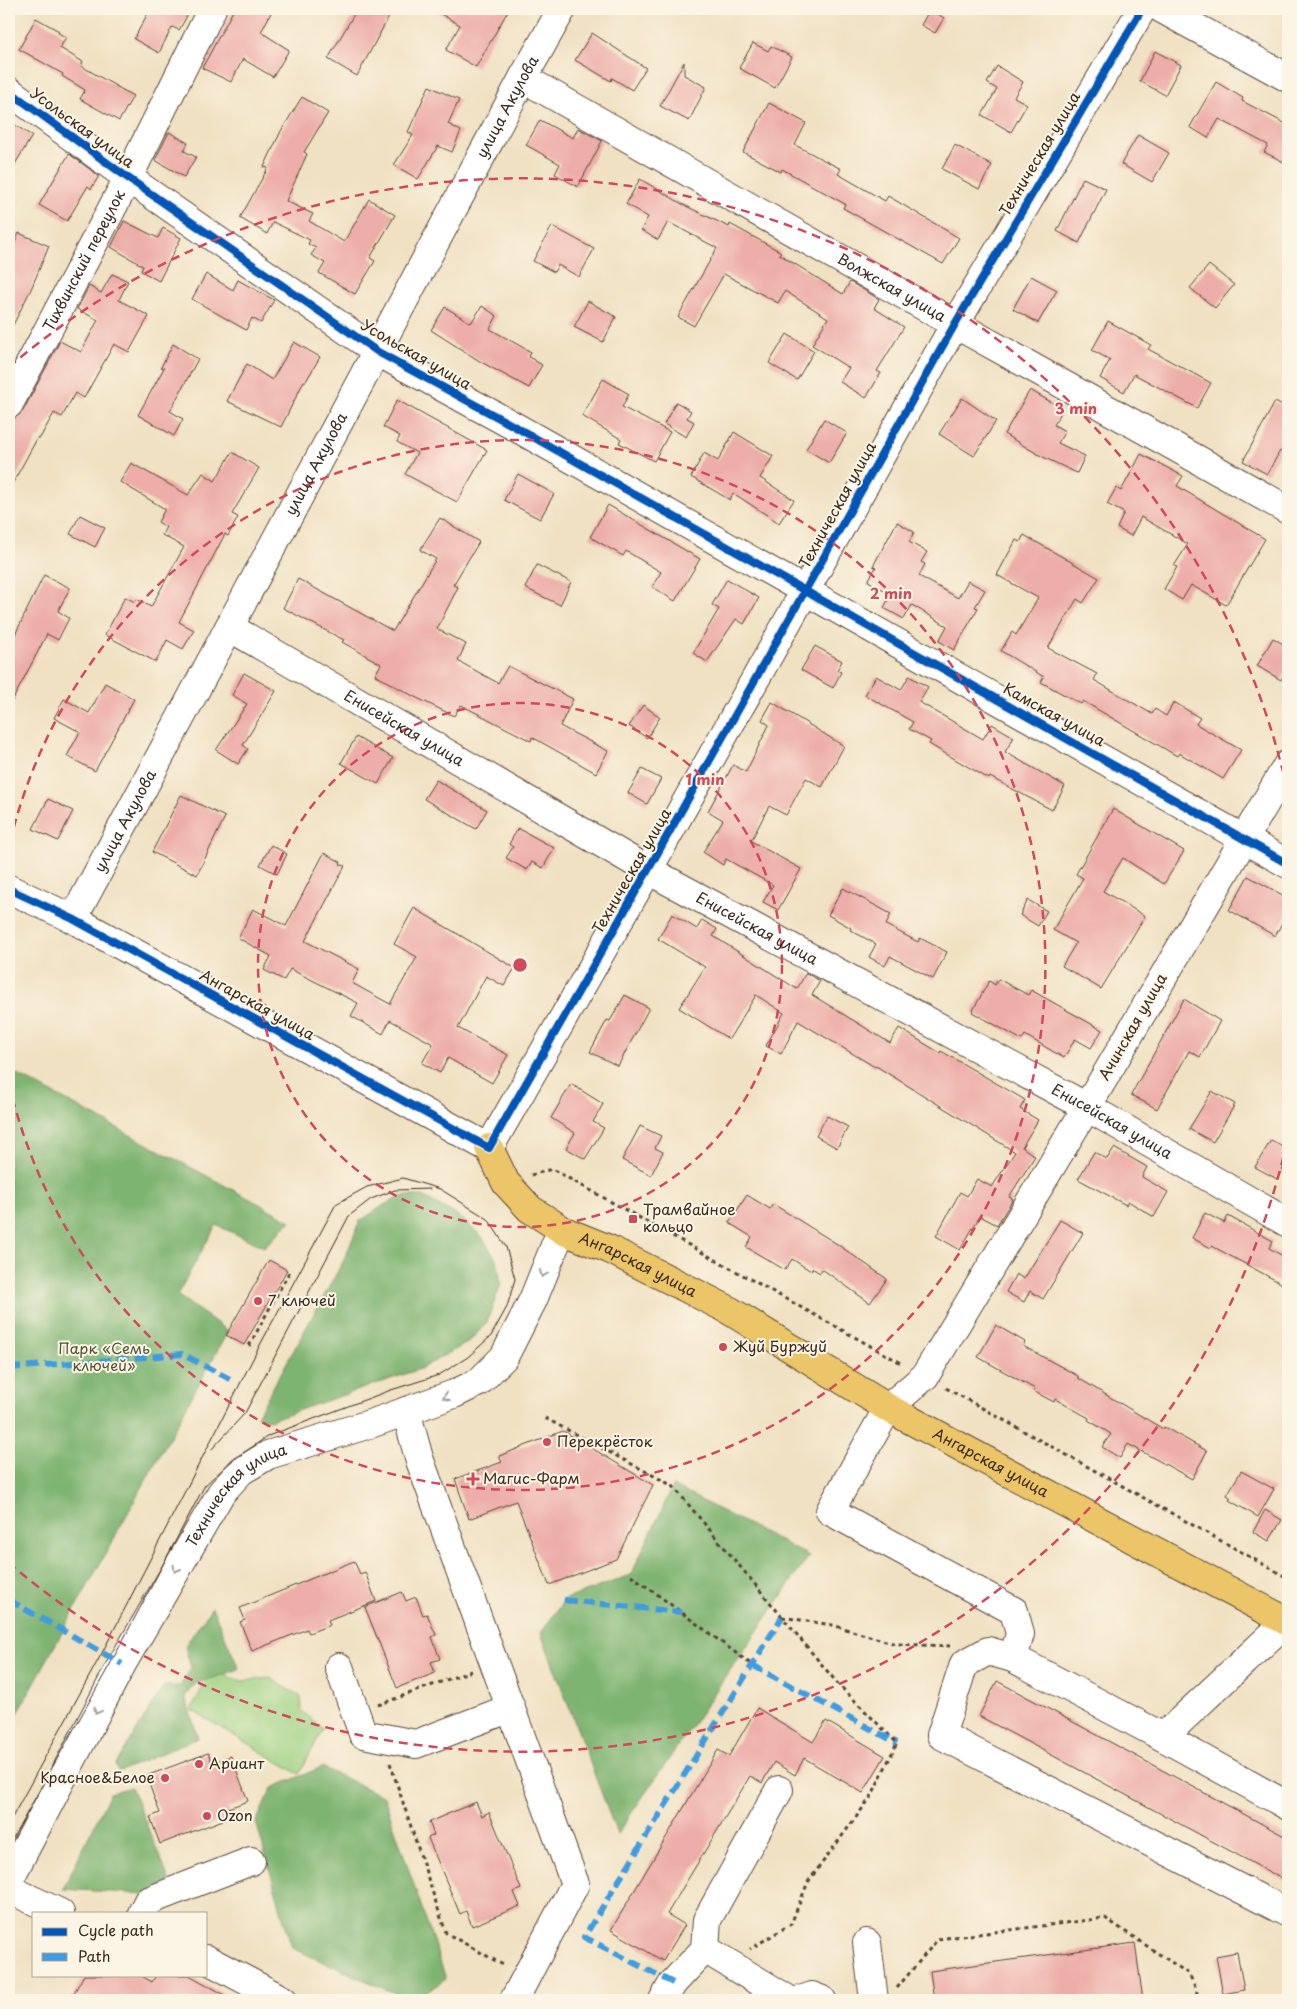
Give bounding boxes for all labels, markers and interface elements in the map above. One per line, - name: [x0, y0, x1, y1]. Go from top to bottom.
- street label: улица Акулова: [469, 50, 544, 162]
- street label: Усольская улица: [26, 81, 140, 173]
- street label: Техническая улица: [992, 86, 1085, 220]
- street label: Тихвинский переулок: [36, 185, 130, 335]
- street label: Волжская улица: [833, 246, 951, 327]
- street label: Усольская улица: [357, 313, 477, 395]
- text: 3 min: [1055, 396, 1097, 419]
- street label: улица Акулова: [278, 407, 352, 519]
- street label: Техническая улица: [792, 436, 881, 572]
- text: 2 min: [870, 581, 912, 604]
- street label: Камская улица: [1000, 676, 1110, 752]
- street label: Енисейская улица: [340, 683, 469, 771]
- street label: улица Акулова: [87, 764, 161, 876]
- text: 1 min: [686, 767, 724, 790]
- street label: Техническая улица: [585, 803, 676, 937]
- street label: Енисейская улица: [692, 885, 823, 970]
- centre of rings: [511, 956, 529, 974]
- street label: Ангарская улица: [196, 962, 320, 1045]
- street label: Ачинская улица: [1092, 968, 1172, 1084]
- street label: Енисейская улица: [1048, 1077, 1178, 1164]
- place label: Трамвайное кольцо: [643, 1197, 736, 1237]
- marker: Трамвайное кольцо: [627, 1213, 639, 1225]
- street label: Ангарская улица: [576, 1225, 702, 1302]
- one-way arrow: [539, 1270, 549, 1278]
- place label: 7 ключей: [268, 1288, 336, 1311]
- marker: 7 ключей: [252, 1295, 264, 1307]
- place label: Жуй Буржуй: [733, 1334, 827, 1357]
- park label: Парк «Семь ключей»: [58, 1336, 150, 1376]
- marker: Жуй Буржуй: [717, 1341, 729, 1353]
- one-way arrow: [443, 1391, 451, 1401]
- street label: Ангарская улица: [929, 1421, 1054, 1502]
- place label: Перекрёсток: [557, 1429, 653, 1452]
- marker: Перекрёсток: [541, 1436, 553, 1448]
- street label: Техническая улица: [179, 1437, 290, 1551]
- place label: Магис-Фарм: [483, 1466, 580, 1489]
- marker: Магис-Фарм: [467, 1473, 479, 1485]
- one-way arrow: [172, 1564, 182, 1573]
- one-way arrow: [93, 1706, 103, 1715]
- place label: Ариант: [209, 1751, 265, 1774]
- marker: Ариант: [193, 1758, 205, 1770]
- place label: Красное&Белое: [40, 1765, 155, 1788]
- marker: Красное&Белое: [159, 1772, 171, 1784]
- place label: Ozon: [217, 1803, 253, 1826]
- marker: Ozon: [201, 1810, 213, 1822]
- legend: [32, 1912, 208, 1976]
- text: Cycle path: [78, 1918, 154, 1941]
- text: Path: [78, 1944, 110, 1967]

